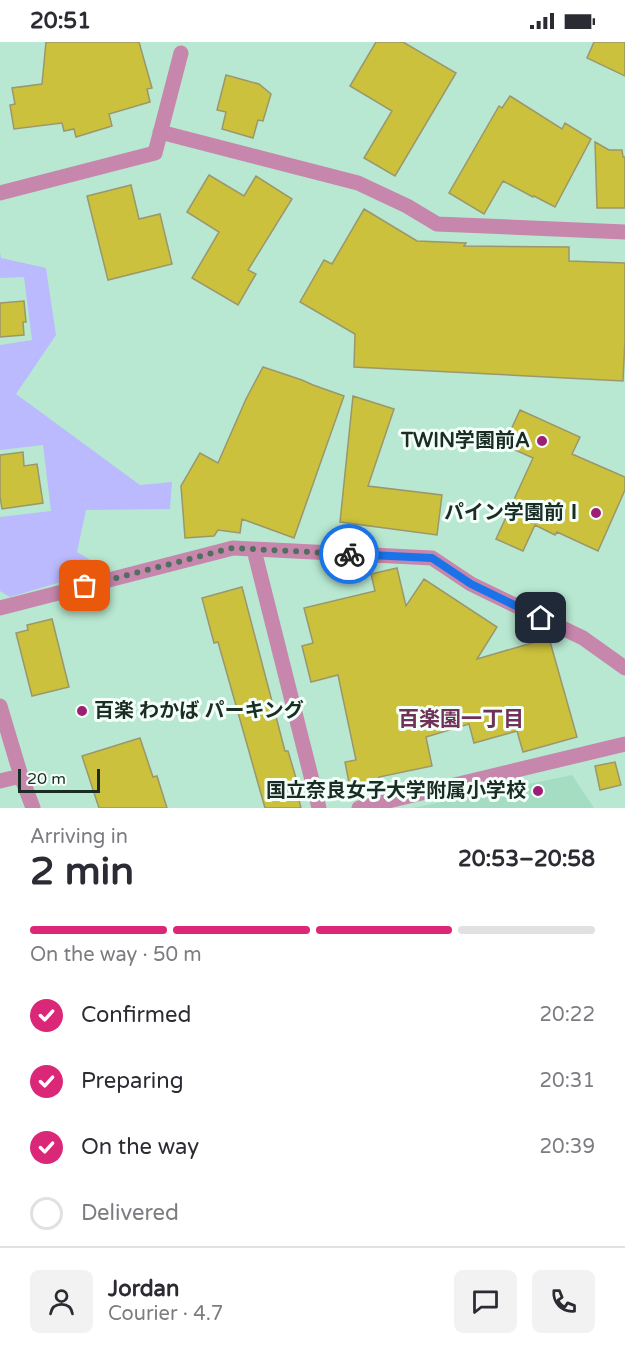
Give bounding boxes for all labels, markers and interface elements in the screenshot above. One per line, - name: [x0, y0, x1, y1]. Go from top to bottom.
- text: 20:51: [30, 8, 91, 34]
- place label: TWIN学園前A: [400, 429, 530, 453]
- marker: TWIN学園前A: [535, 434, 549, 448]
- place label: パイン学園前Ⅰ: [444, 501, 584, 525]
- marker: パイン学園前Ⅰ: [589, 506, 603, 520]
- courier: [319, 524, 379, 584]
- icon: bike: [333, 538, 366, 571]
- pin: [59, 560, 110, 611]
- icon: bag: [68, 569, 101, 602]
- pin: [515, 592, 566, 643]
- icon: home: [524, 601, 557, 634]
- place label: 百楽 わかば パーキング: [94, 699, 304, 723]
- marker: 百楽 わかば パーキング: [75, 704, 89, 718]
- district label: 百楽園一丁目: [398, 707, 524, 732]
- scale bar: [18, 766, 100, 794]
- text: 20 m: [27, 769, 66, 789]
- place label: 国立奈良女子大学附属小学校: [266, 779, 526, 803]
- marker: 国立奈良女子大学附属小学校: [531, 784, 545, 798]
- text: Arriving in: [30, 825, 128, 849]
- text: 20:53–20:58: [458, 846, 595, 872]
- text: 2 min: [30, 848, 134, 895]
- text: On the way · 50 m: [30, 943, 202, 967]
- icon: check: [30, 999, 63, 1032]
- text: Confirmed: [81, 1002, 191, 1028]
- text: 20:22: [540, 1003, 595, 1027]
- icon: check: [30, 1065, 63, 1098]
- text: Preparing: [81, 1068, 184, 1094]
- text: 20:31: [540, 1069, 595, 1093]
- icon: check: [30, 1131, 63, 1164]
- text: On the way: [81, 1134, 199, 1160]
- text: 20:39: [540, 1135, 595, 1159]
- text: Delivered: [81, 1200, 179, 1226]
- button: person: [30, 1270, 93, 1333]
- button: chat: [454, 1270, 517, 1333]
- button: phone: [532, 1270, 595, 1333]
- text: Jordan: [108, 1276, 179, 1302]
- text: Courier · 4.7: [108, 1302, 223, 1326]

